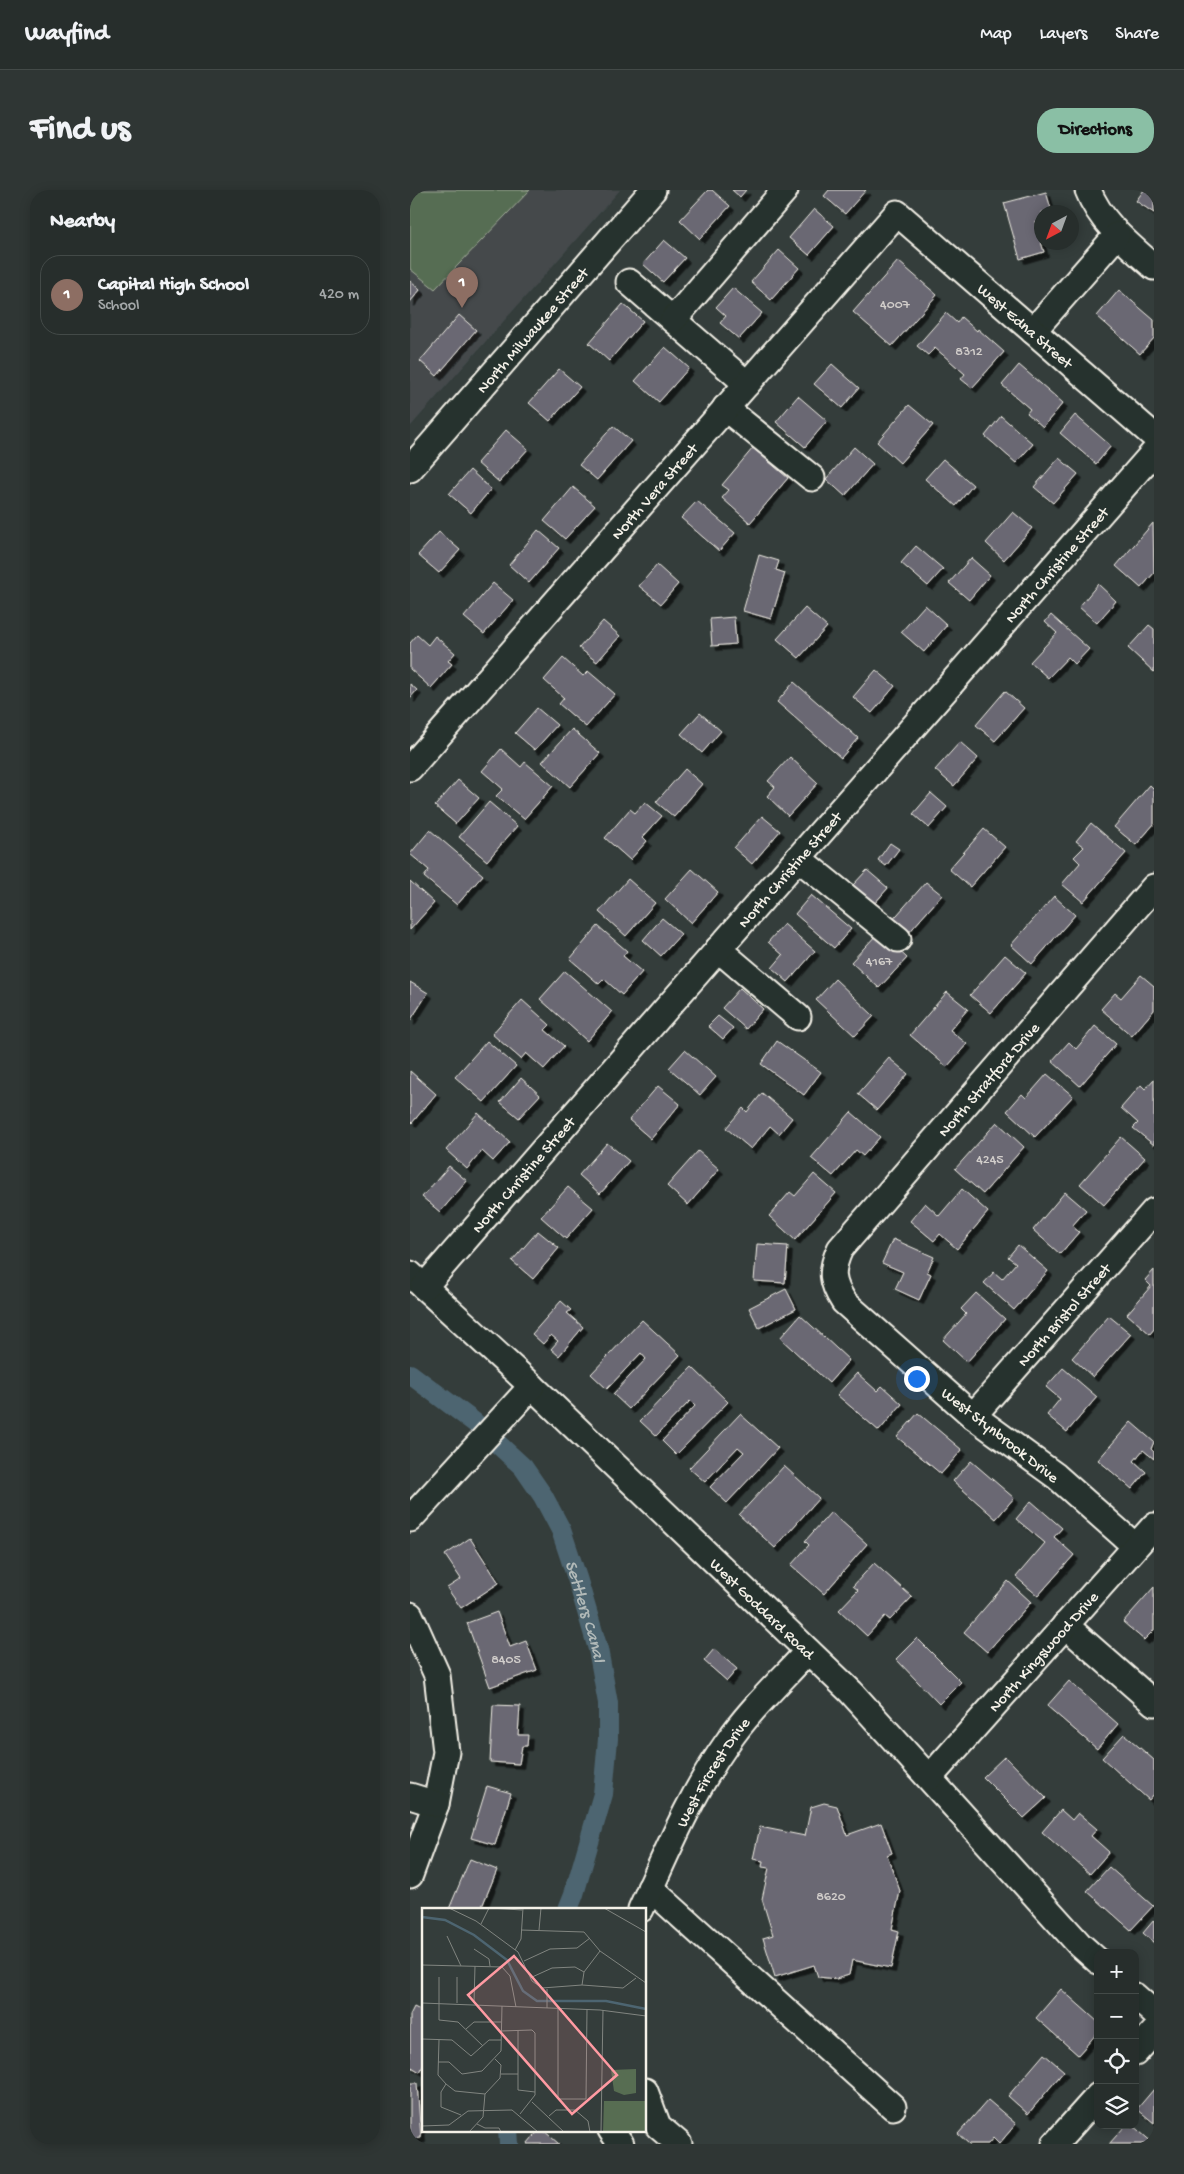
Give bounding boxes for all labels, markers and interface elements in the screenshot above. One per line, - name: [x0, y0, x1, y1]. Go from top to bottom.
- text: Wayfind: [25, 20, 109, 49]
- text: Map: [980, 24, 1012, 45]
- text: Layers: [1040, 24, 1087, 45]
- text: Share: [1115, 24, 1159, 45]
- button: Directions: [1037, 108, 1154, 153]
- text: Find us: [30, 110, 130, 151]
- north arrow: [1034, 205, 1079, 250]
- text: Nearby: [50, 210, 115, 235]
- street label: North Milwaukee Street: [474, 264, 595, 399]
- pin: 1: [446, 267, 478, 308]
- text: Capital High School: [98, 274, 249, 297]
- street label: West Edna Street: [972, 281, 1076, 375]
- text: 1: [64, 286, 70, 305]
- text: 420 m: [319, 286, 359, 305]
- text: School: [98, 297, 140, 316]
- house number: 4007: [880, 297, 911, 314]
- house number: 8312: [955, 344, 983, 361]
- street label: North Vera Street: [609, 440, 704, 545]
- street label: North Christine Street: [1002, 503, 1115, 628]
- street label: North Christine Street: [736, 808, 848, 933]
- house number: 4167: [866, 954, 893, 971]
- street label: North Stratford Drive: [936, 1019, 1046, 1142]
- street label: North Christine Street: [469, 1113, 582, 1238]
- house number: 4245: [976, 1152, 1004, 1169]
- street label: North Bristol Street: [1015, 1260, 1117, 1372]
- your location: [904, 1366, 930, 1392]
- street label: West Stynbrook Drive: [936, 1385, 1062, 1489]
- street label: West Goddard Road: [704, 1556, 818, 1666]
- water label: Settlers Canal: [559, 1558, 608, 1665]
- street label: North Kingswood Drive: [986, 1588, 1104, 1718]
- house number: 8405: [491, 1652, 521, 1669]
- street label: West Fircrest Drive: [674, 1714, 756, 1831]
- house number: 8620: [816, 1889, 846, 1906]
- inset map: [422, 1908, 646, 2132]
- map controls: [1094, 1949, 1139, 2129]
- button: +: [1094, 1949, 1139, 1994]
- button: −: [1094, 1994, 1139, 2039]
- button: locate: [1094, 2039, 1139, 2084]
- button: layers: [1094, 2084, 1139, 2129]

